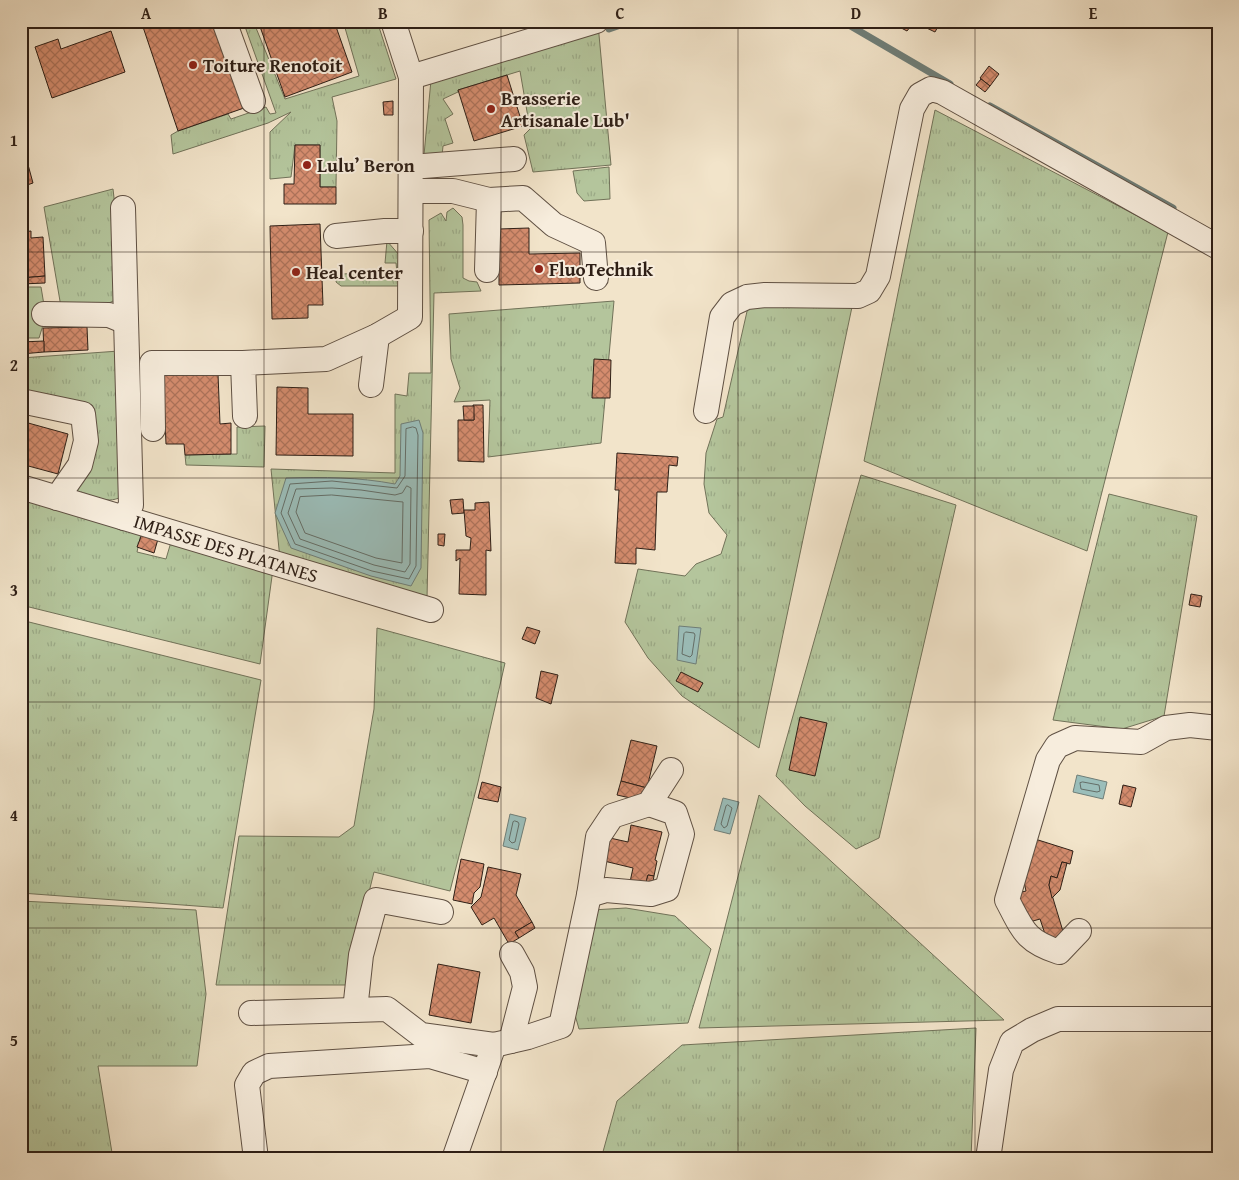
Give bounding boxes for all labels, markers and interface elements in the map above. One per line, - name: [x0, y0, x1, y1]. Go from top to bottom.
- text: A: [141, 1, 152, 25]
- text: B: [378, 1, 388, 25]
- text: C: [615, 1, 625, 25]
- text: D: [851, 1, 861, 25]
- text: E: [1089, 1, 1098, 25]
- place label: Toiture Renotoit: [203, 51, 343, 79]
- marker: Toiture Renotoit: [187, 59, 199, 71]
- place label: Brasserie Artisanale Lub': [501, 84, 630, 134]
- marker: Brasserie Artisanale Lub': [485, 103, 497, 115]
- text: 1: [10, 128, 18, 152]
- place label: Lulu’ Beron: [317, 151, 416, 179]
- marker: Lulu’ Beron: [301, 159, 313, 171]
- place label: FluoTechnik: [549, 255, 653, 283]
- place label: Heal center: [306, 258, 403, 286]
- marker: FluoTechnik: [533, 263, 545, 275]
- marker: Heal center: [290, 266, 302, 278]
- text: 2: [10, 353, 18, 377]
- street label: IMPASSE DES PLATANES: [130, 507, 322, 589]
- text: 3: [10, 578, 18, 602]
- text: 4: [10, 803, 18, 827]
- text: 5: [10, 1028, 18, 1052]

